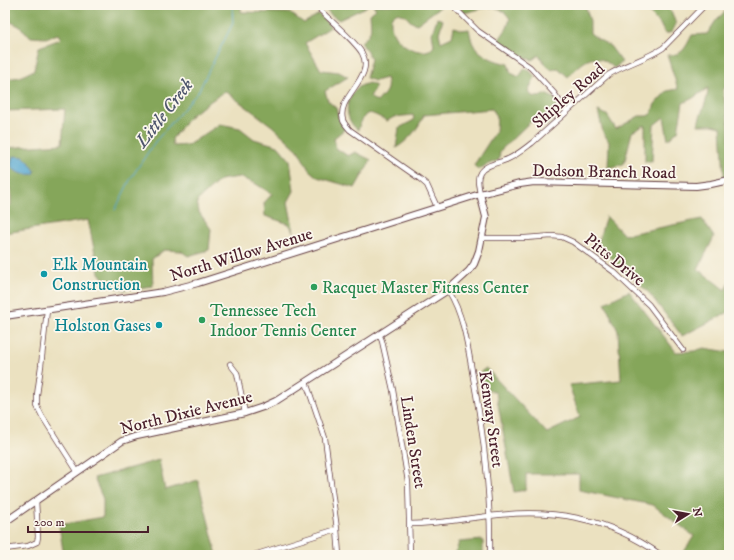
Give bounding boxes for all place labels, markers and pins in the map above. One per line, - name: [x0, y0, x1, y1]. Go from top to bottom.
- place label: Elk Mountain Construction: [52, 254, 148, 296]
- marker: Elk Mountain Construction: [39, 269, 49, 279]
- place label: Racquet Master Fitness Center: [322, 277, 529, 299]
- marker: Racquet Master Fitness Center: [309, 282, 319, 292]
- place label: Tennessee Tech Indoor Tennis Center: [210, 300, 357, 342]
- place label: Holston Gases: [54, 315, 151, 337]
- marker: Tennessee Tech Indoor Tennis Center: [197, 315, 207, 325]
- marker: Holston Gases: [154, 320, 164, 330]

